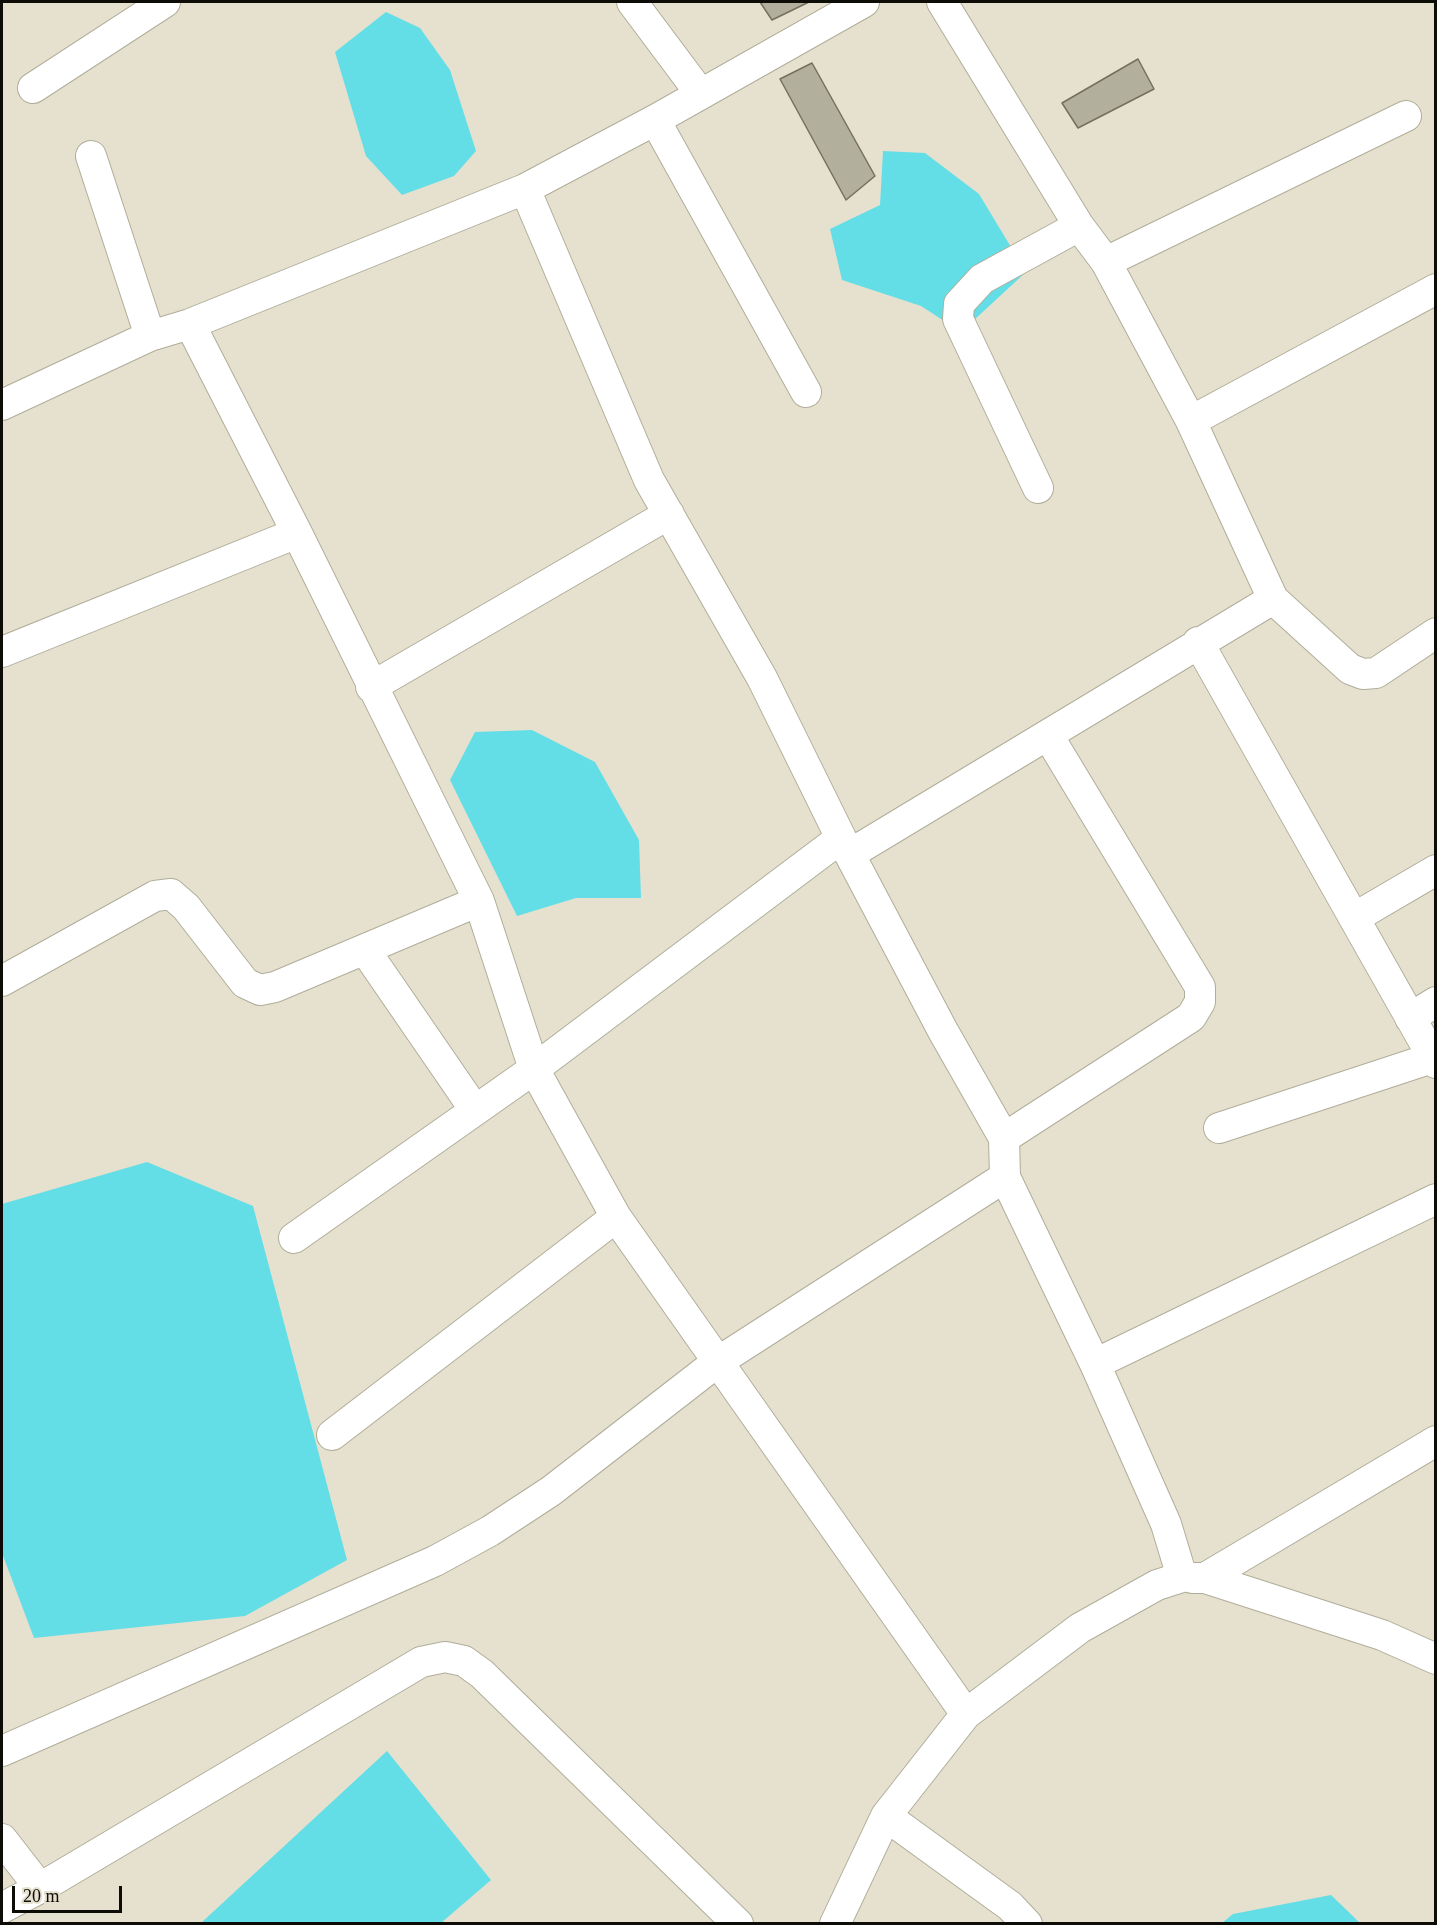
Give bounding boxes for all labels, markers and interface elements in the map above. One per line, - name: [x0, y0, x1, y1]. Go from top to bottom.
- scale bar: [15, 1874, 124, 1912]
- text: 20 m: [23, 1886, 60, 1906]

